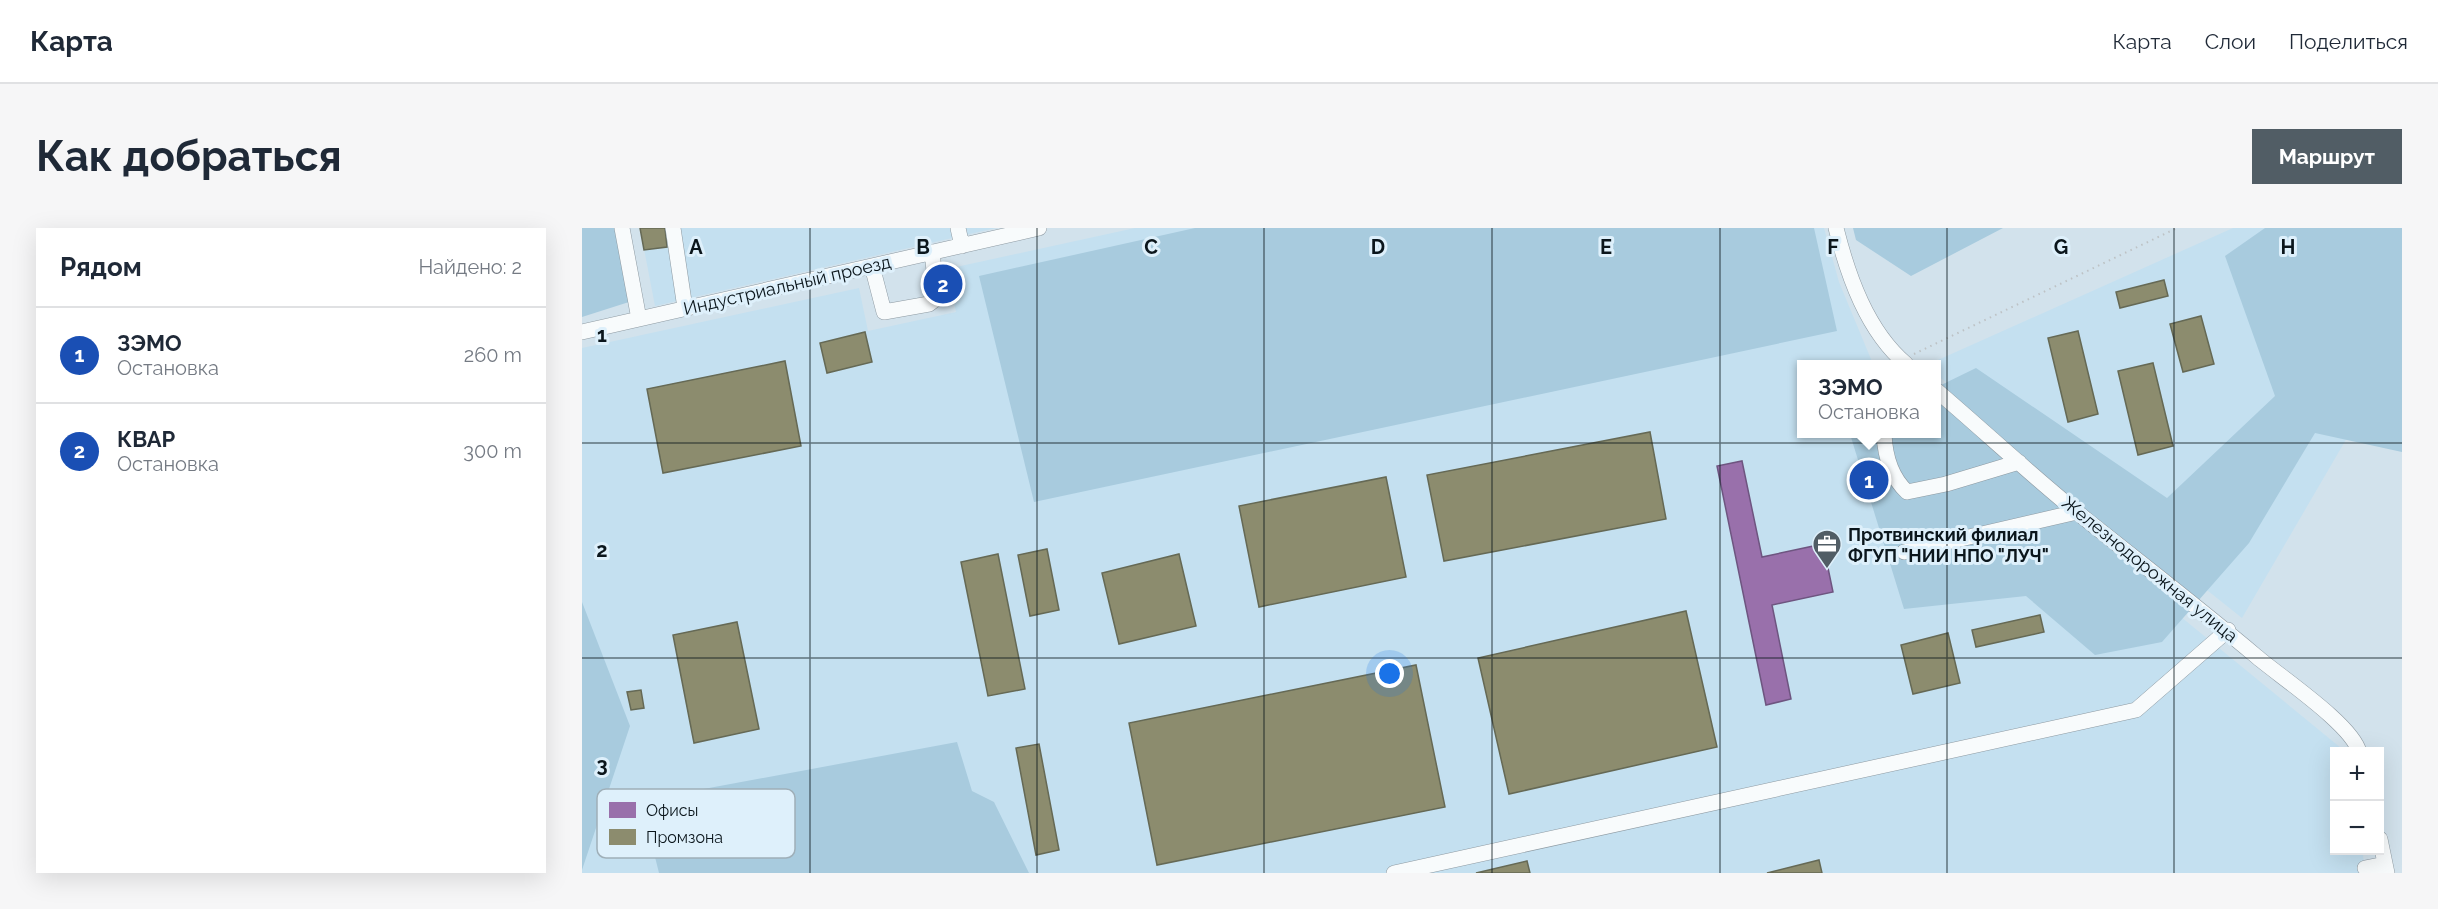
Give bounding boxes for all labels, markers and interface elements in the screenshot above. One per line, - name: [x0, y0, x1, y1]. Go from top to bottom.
- text: Карта: [30, 25, 113, 58]
- text: Карта: [2113, 29, 2172, 54]
- text: Слои: [2205, 29, 2256, 54]
- text: Поделиться: [2289, 29, 2408, 54]
- button: Маршрут: [2252, 129, 2402, 184]
- text: Как добраться: [36, 132, 342, 181]
- text: A: [689, 235, 703, 259]
- text: B: [916, 235, 930, 259]
- text: C: [1144, 235, 1158, 259]
- text: D: [1371, 235, 1385, 259]
- text: E: [1600, 235, 1612, 259]
- text: F: [1827, 235, 1839, 259]
- text: G: [2054, 235, 2068, 259]
- text: H: [2281, 235, 2295, 259]
- street label: Индустриальный проезд: [681, 251, 893, 319]
- text: Рядом: [60, 252, 142, 282]
- text: Найдено: 2: [418, 255, 522, 279]
- pin: 2: [924, 262, 962, 306]
- text: 1: [597, 323, 607, 347]
- text: ЗЭМО: [117, 330, 182, 356]
- text: 1: [75, 343, 84, 367]
- text: 260 m: [464, 343, 522, 367]
- text: Остановка: [117, 356, 219, 380]
- popup: [1797, 360, 1941, 438]
- text: ЗЭМО: [1818, 374, 1883, 400]
- text: Остановка: [1818, 400, 1920, 424]
- text: КВАР: [117, 426, 175, 452]
- text: 2: [74, 439, 85, 463]
- text: 300 m: [463, 439, 522, 463]
- text: Остановка: [117, 452, 219, 476]
- pin: 1: [1850, 458, 1888, 502]
- street label: Железнодорожная улица: [2058, 492, 2242, 646]
- place label: Протвинский филиал ФГУП "НИИ НПО "ЛУЧ": [1848, 524, 2049, 566]
- office icon: Протвинский филиал ФГУП "НИИ НПО "ЛУЧ": [1811, 528, 1843, 570]
- text: 2: [596, 538, 608, 562]
- your location: [1375, 659, 1404, 688]
- map controls: [2330, 747, 2384, 855]
- button: +: [2330, 747, 2384, 801]
- text: 3: [596, 753, 608, 777]
- legend: [597, 789, 795, 858]
- text: Офисы: [646, 801, 698, 820]
- button: −: [2330, 801, 2384, 855]
- text: Промзона: [646, 828, 723, 847]

